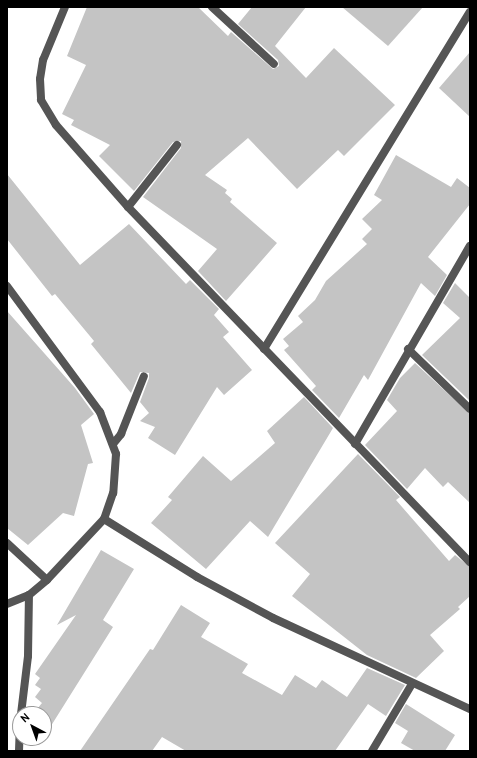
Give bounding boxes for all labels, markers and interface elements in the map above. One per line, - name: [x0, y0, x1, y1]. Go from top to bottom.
- north arrow: [12, 706, 52, 746]
- text: N: [17, 710, 32, 725]

